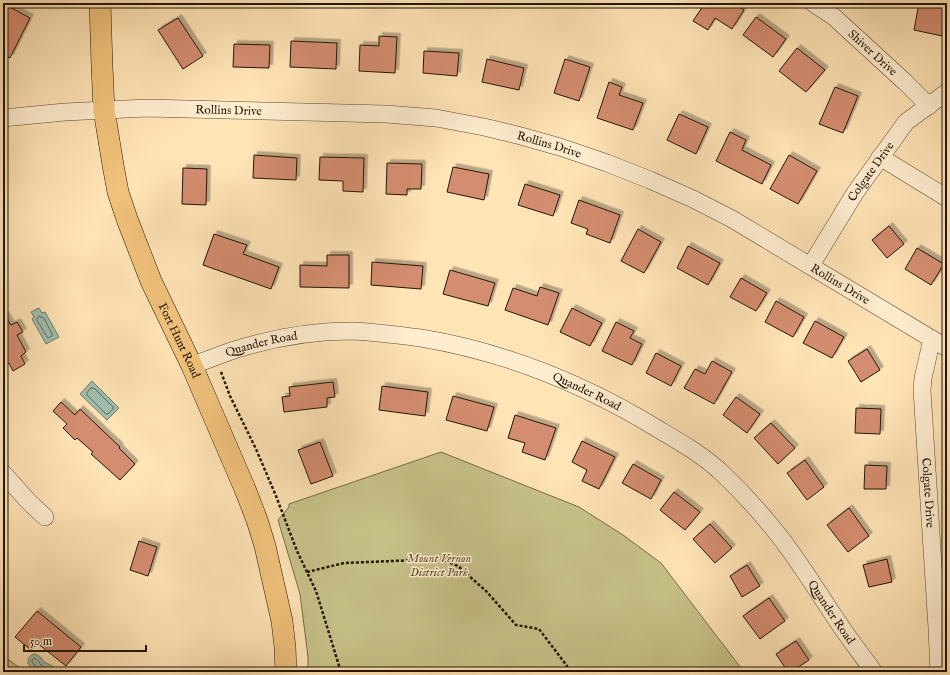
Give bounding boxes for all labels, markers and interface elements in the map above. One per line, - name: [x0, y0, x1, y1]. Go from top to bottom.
- street label: Shiver Drive: [845, 27, 901, 80]
- street label: Rollins Drive: [195, 102, 263, 119]
- street label: Rollins Drive: [515, 128, 584, 162]
- street label: Colgate Drive: [845, 138, 898, 204]
- street label: Rollins Drive: [808, 261, 873, 308]
- street label: Fort Hunt Road: [155, 300, 204, 381]
- street label: Quander Road: [223, 328, 299, 361]
- street label: Quander Road: [550, 369, 624, 415]
- street label: Colgate Drive: [918, 457, 938, 529]
- park label: Mount Vernon District Park: [407, 551, 471, 580]
- street label: Quander Road: [805, 578, 858, 648]
- scale bar: [24, 627, 146, 653]
- text: 50 m: [30, 634, 52, 649]

